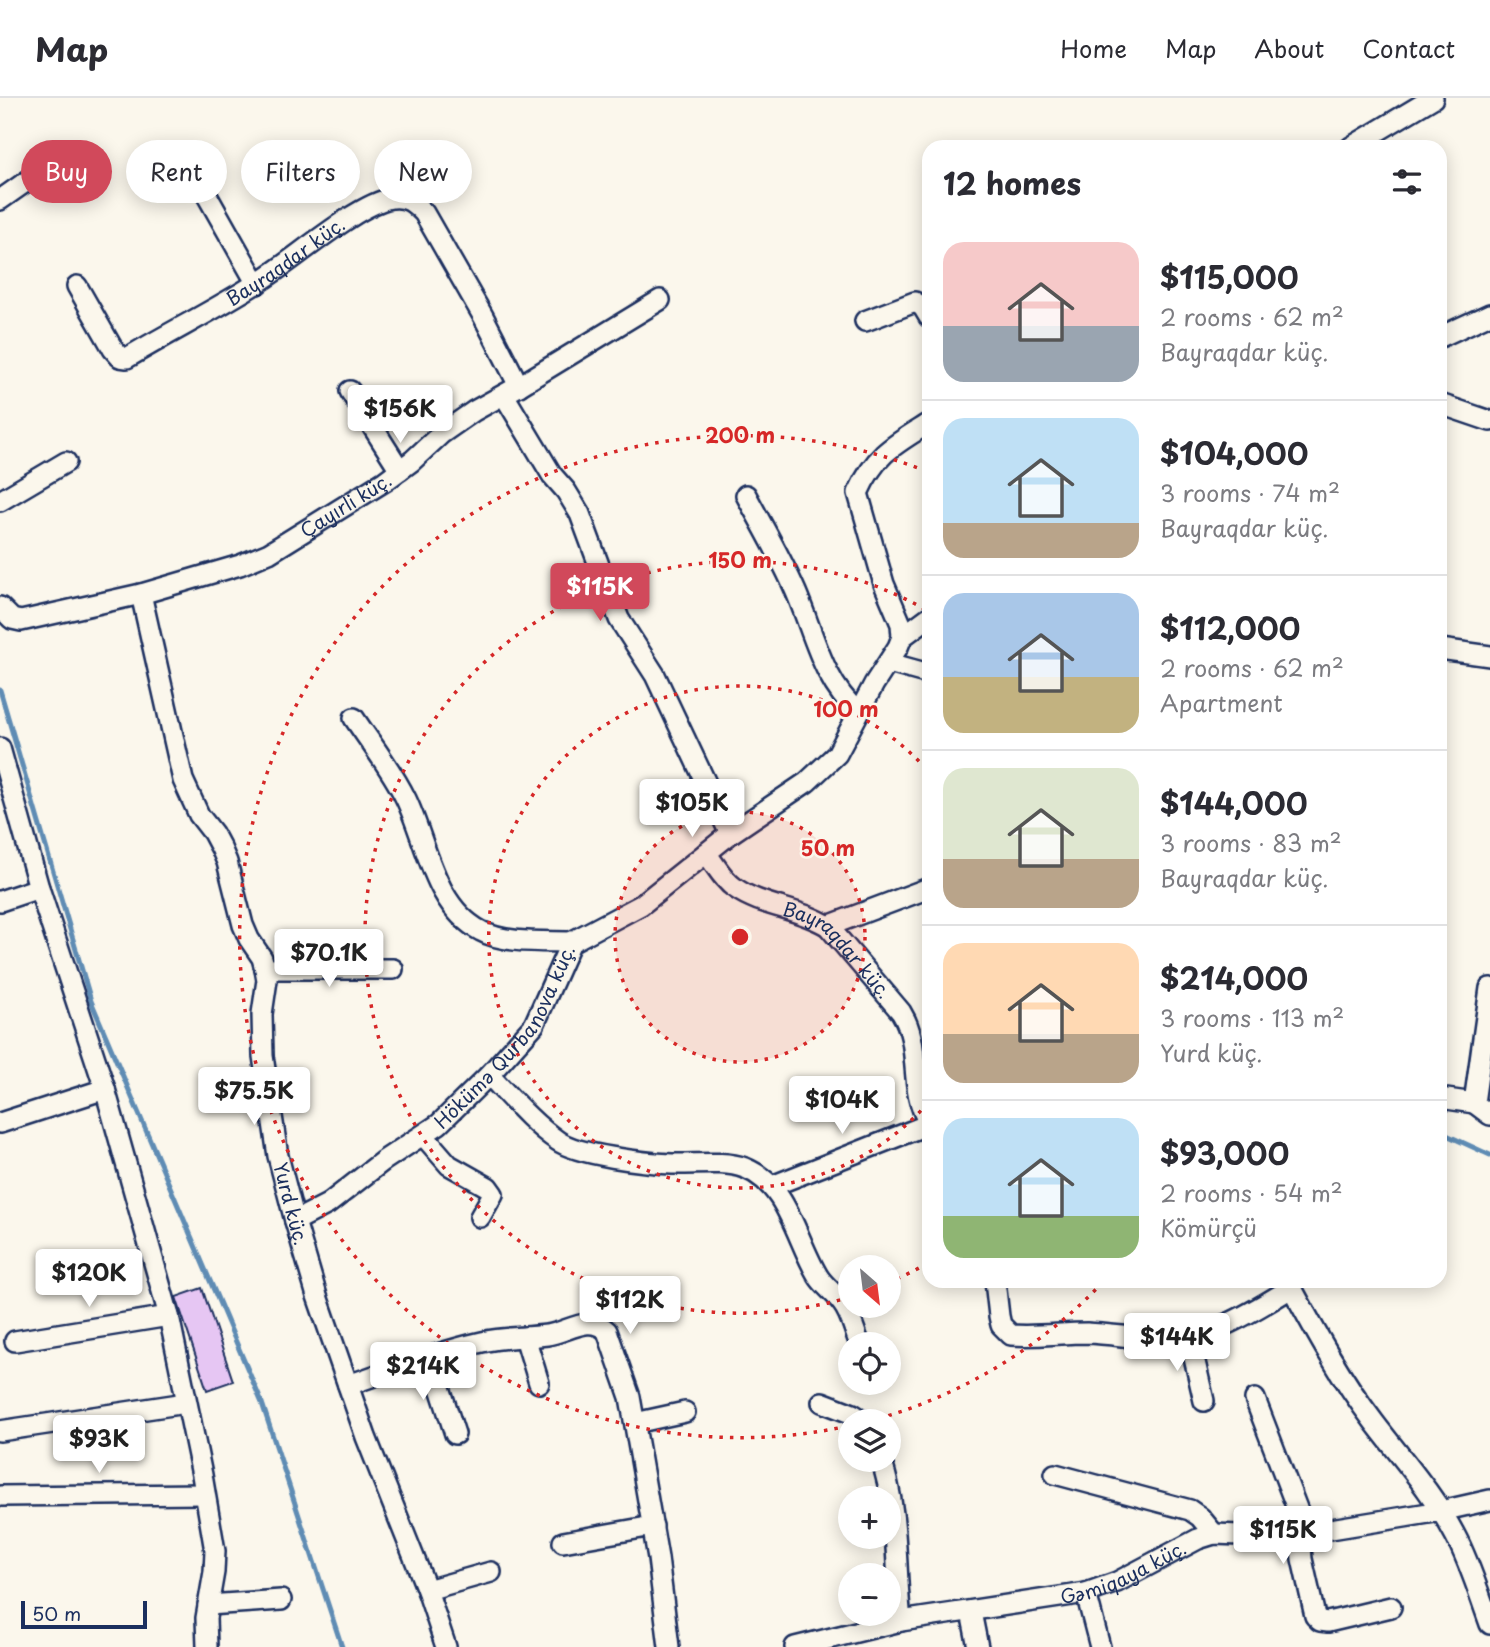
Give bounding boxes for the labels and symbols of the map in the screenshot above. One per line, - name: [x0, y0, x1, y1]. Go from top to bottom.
- street label: Bayraqdar küç.: [220, 210, 350, 312]
- pin: $156K: [351, 386, 449, 445]
- text: 200 m: [705, 418, 775, 450]
- street label: Çayırli küç.: [294, 466, 397, 544]
- text: 150 m: [708, 543, 772, 575]
- pin: $115K: [551, 564, 649, 623]
- text: 100 m: [813, 692, 879, 724]
- pin: $105K: [643, 780, 741, 839]
- text: 50 m: [801, 831, 855, 863]
- street label: Bayraqdar küç.: [780, 894, 898, 1004]
- centre of rings: [728, 925, 752, 949]
- pin: $70.1K: [272, 930, 386, 989]
- street label: Hökümə Qurbanova küç.: [427, 940, 581, 1135]
- pin: $75.5K: [197, 1068, 311, 1127]
- pin: $104K: [793, 1076, 891, 1136]
- street label: Yurd küç.: [267, 1159, 316, 1248]
- pin: $120K: [40, 1250, 138, 1309]
- north arrow: [838, 1255, 901, 1318]
- pin: $112K: [581, 1276, 679, 1336]
- pin: $144K: [1128, 1314, 1226, 1373]
- pin: $214K: [374, 1342, 472, 1402]
- pin: $93K: [58, 1416, 140, 1475]
- pin: $115K: [1234, 1506, 1332, 1566]
- street label: Gəmiqaya küç.: [1058, 1533, 1191, 1610]
- scale bar: [21, 1598, 147, 1630]

